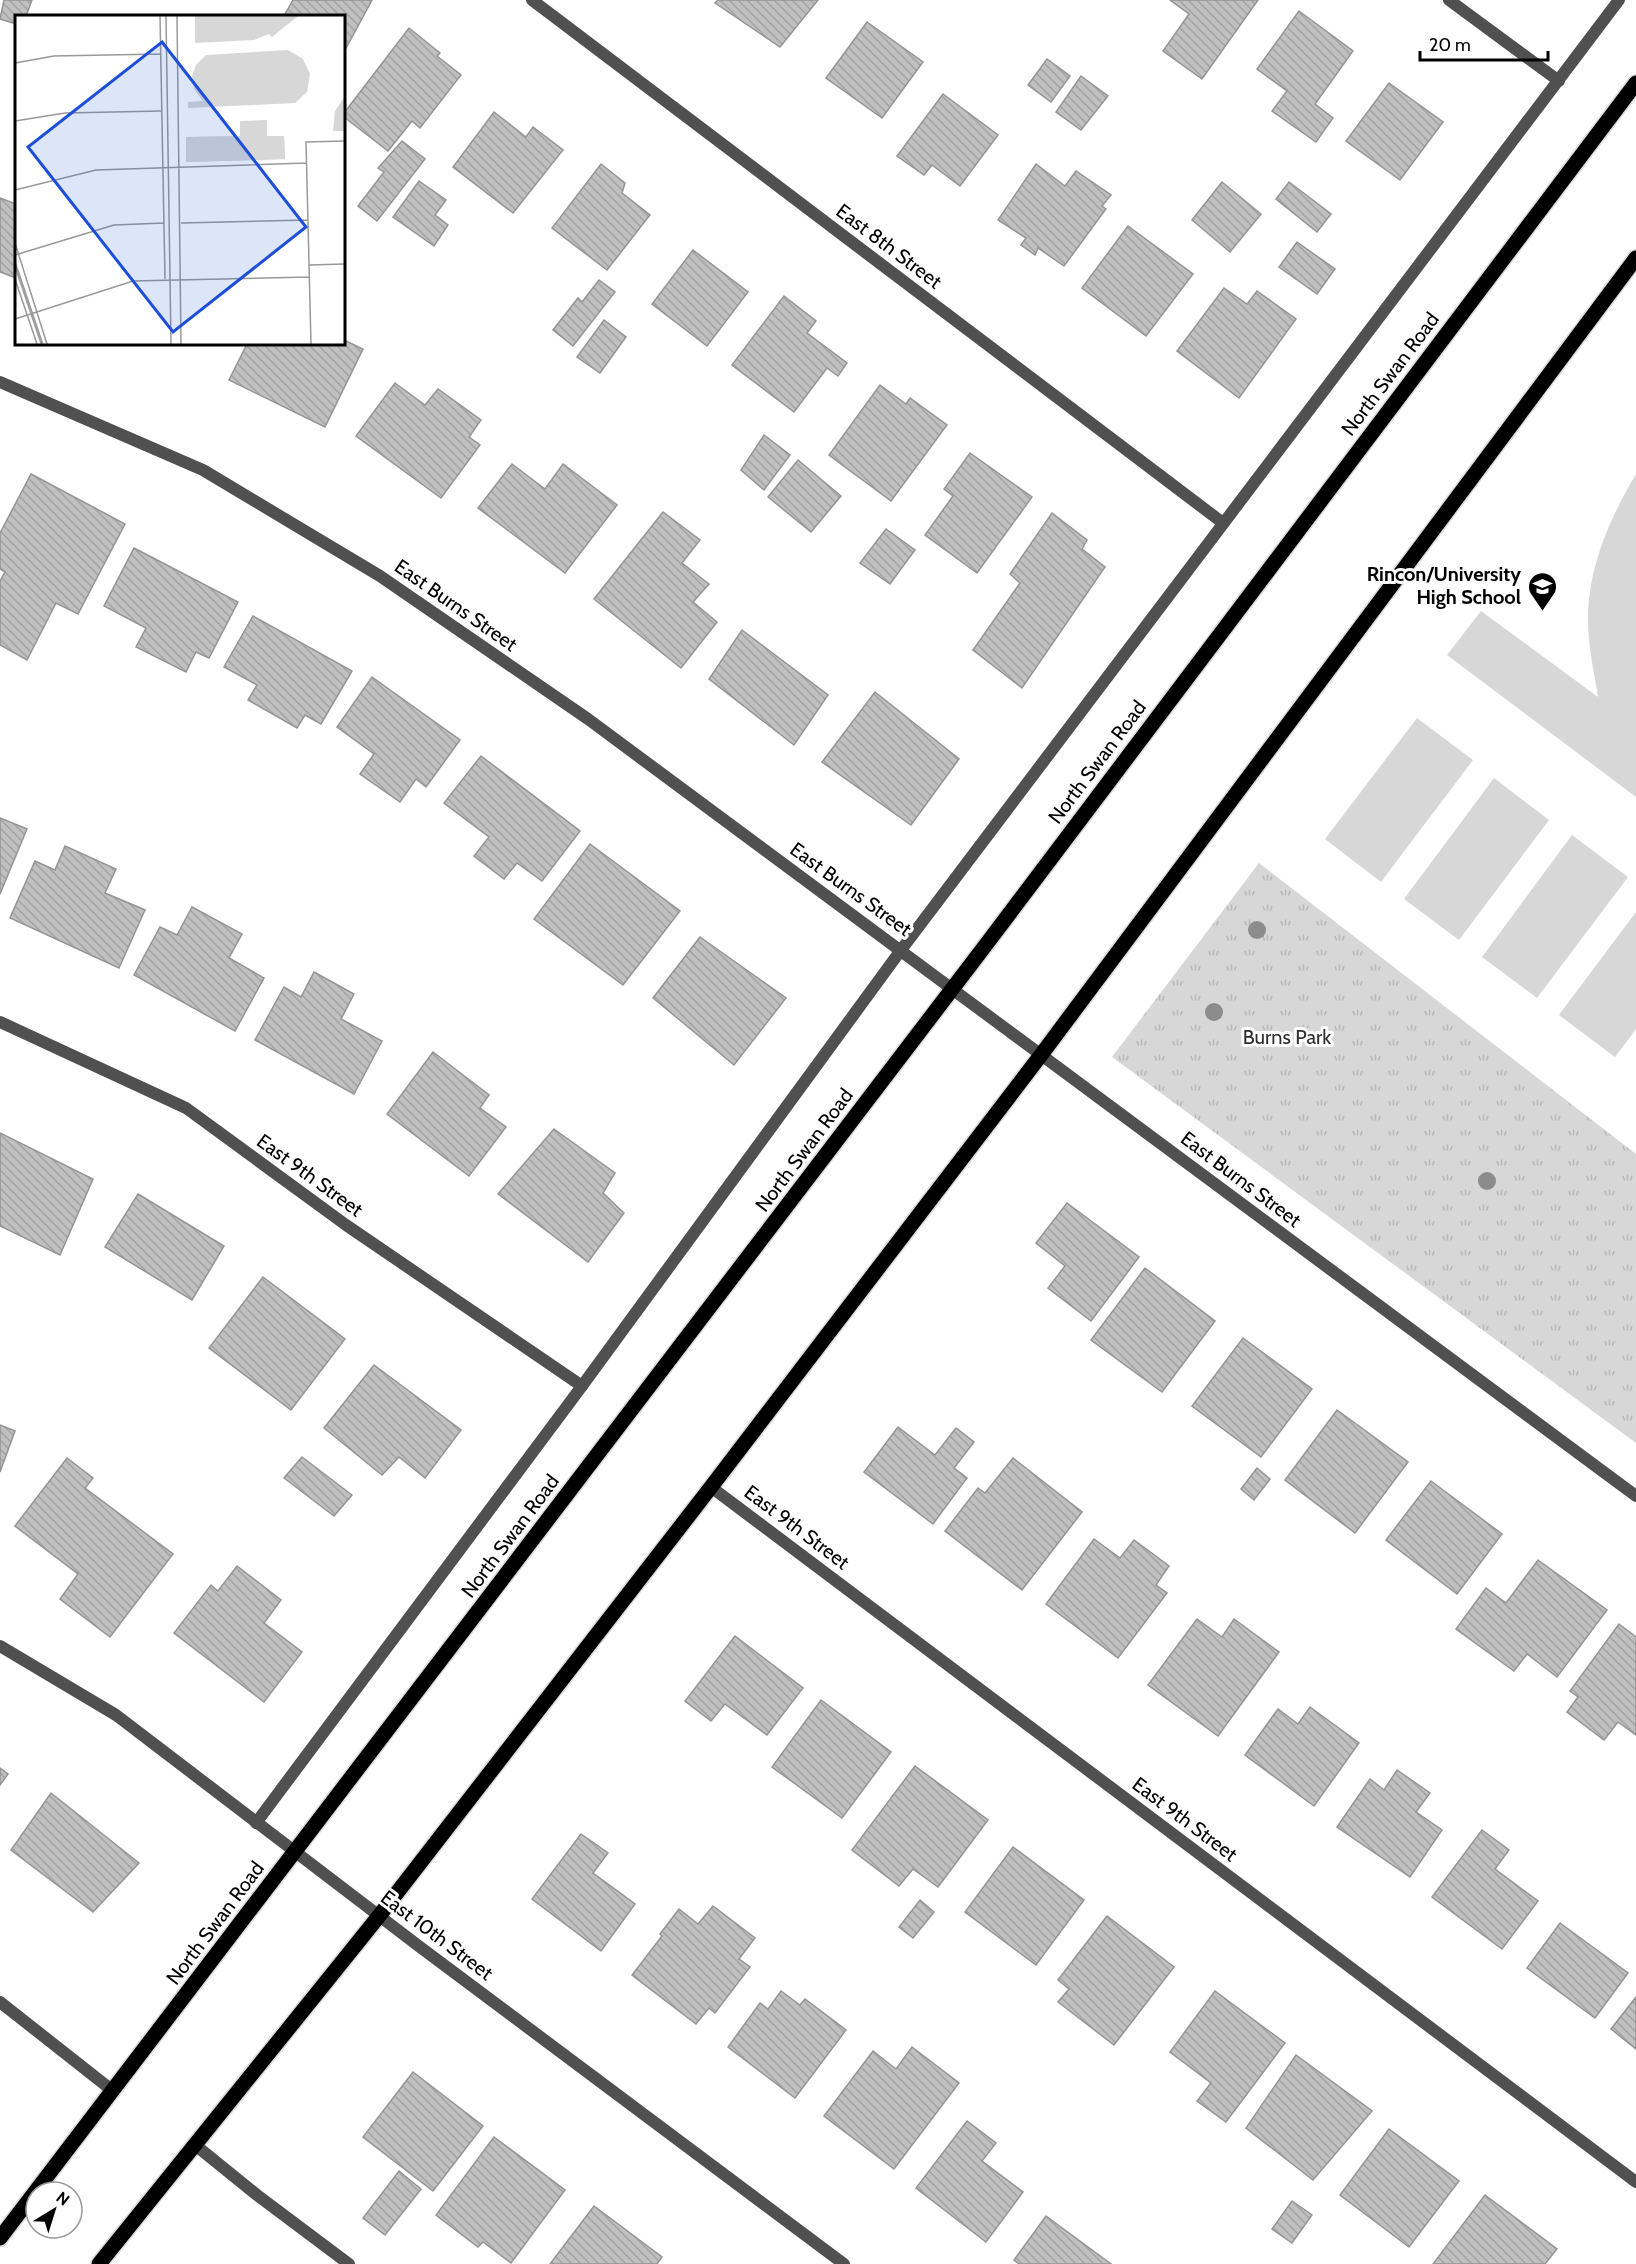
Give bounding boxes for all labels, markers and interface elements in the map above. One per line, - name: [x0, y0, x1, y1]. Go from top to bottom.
- inset map: [15, 15, 345, 345]
- scale bar: [1420, 24, 1548, 62]
- text: 20 m: [1429, 34, 1471, 56]
- street label: East 8th Street: [832, 199, 947, 294]
- street label: North Swan Road: [1336, 308, 1444, 440]
- street label: East Burns Street: [390, 554, 522, 656]
- place label: Rincon/University High School: [1367, 562, 1521, 609]
- school or university icon: Rincon/University High School: [1526, 570, 1558, 612]
- street label: North Swan Road: [1043, 696, 1151, 828]
- street label: East Burns Street: [786, 837, 917, 941]
- park label: Burns Park: [1243, 1025, 1331, 1049]
- street label: North Swan Road: [750, 1084, 858, 1216]
- street label: East Burns Street: [1176, 1126, 1306, 1232]
- street label: East 9th Street: [252, 1129, 368, 1222]
- street label: North Swan Road: [456, 1470, 564, 1602]
- street label: East 9th Street: [740, 1480, 854, 1574]
- street label: East 9th Street: [1128, 1772, 1242, 1866]
- street label: North Swan Road: [161, 1857, 269, 1989]
- street label: East 10th Street: [376, 1885, 498, 1985]
- north arrow: [24, 2180, 84, 2240]
- text: N: [53, 2188, 73, 2210]

